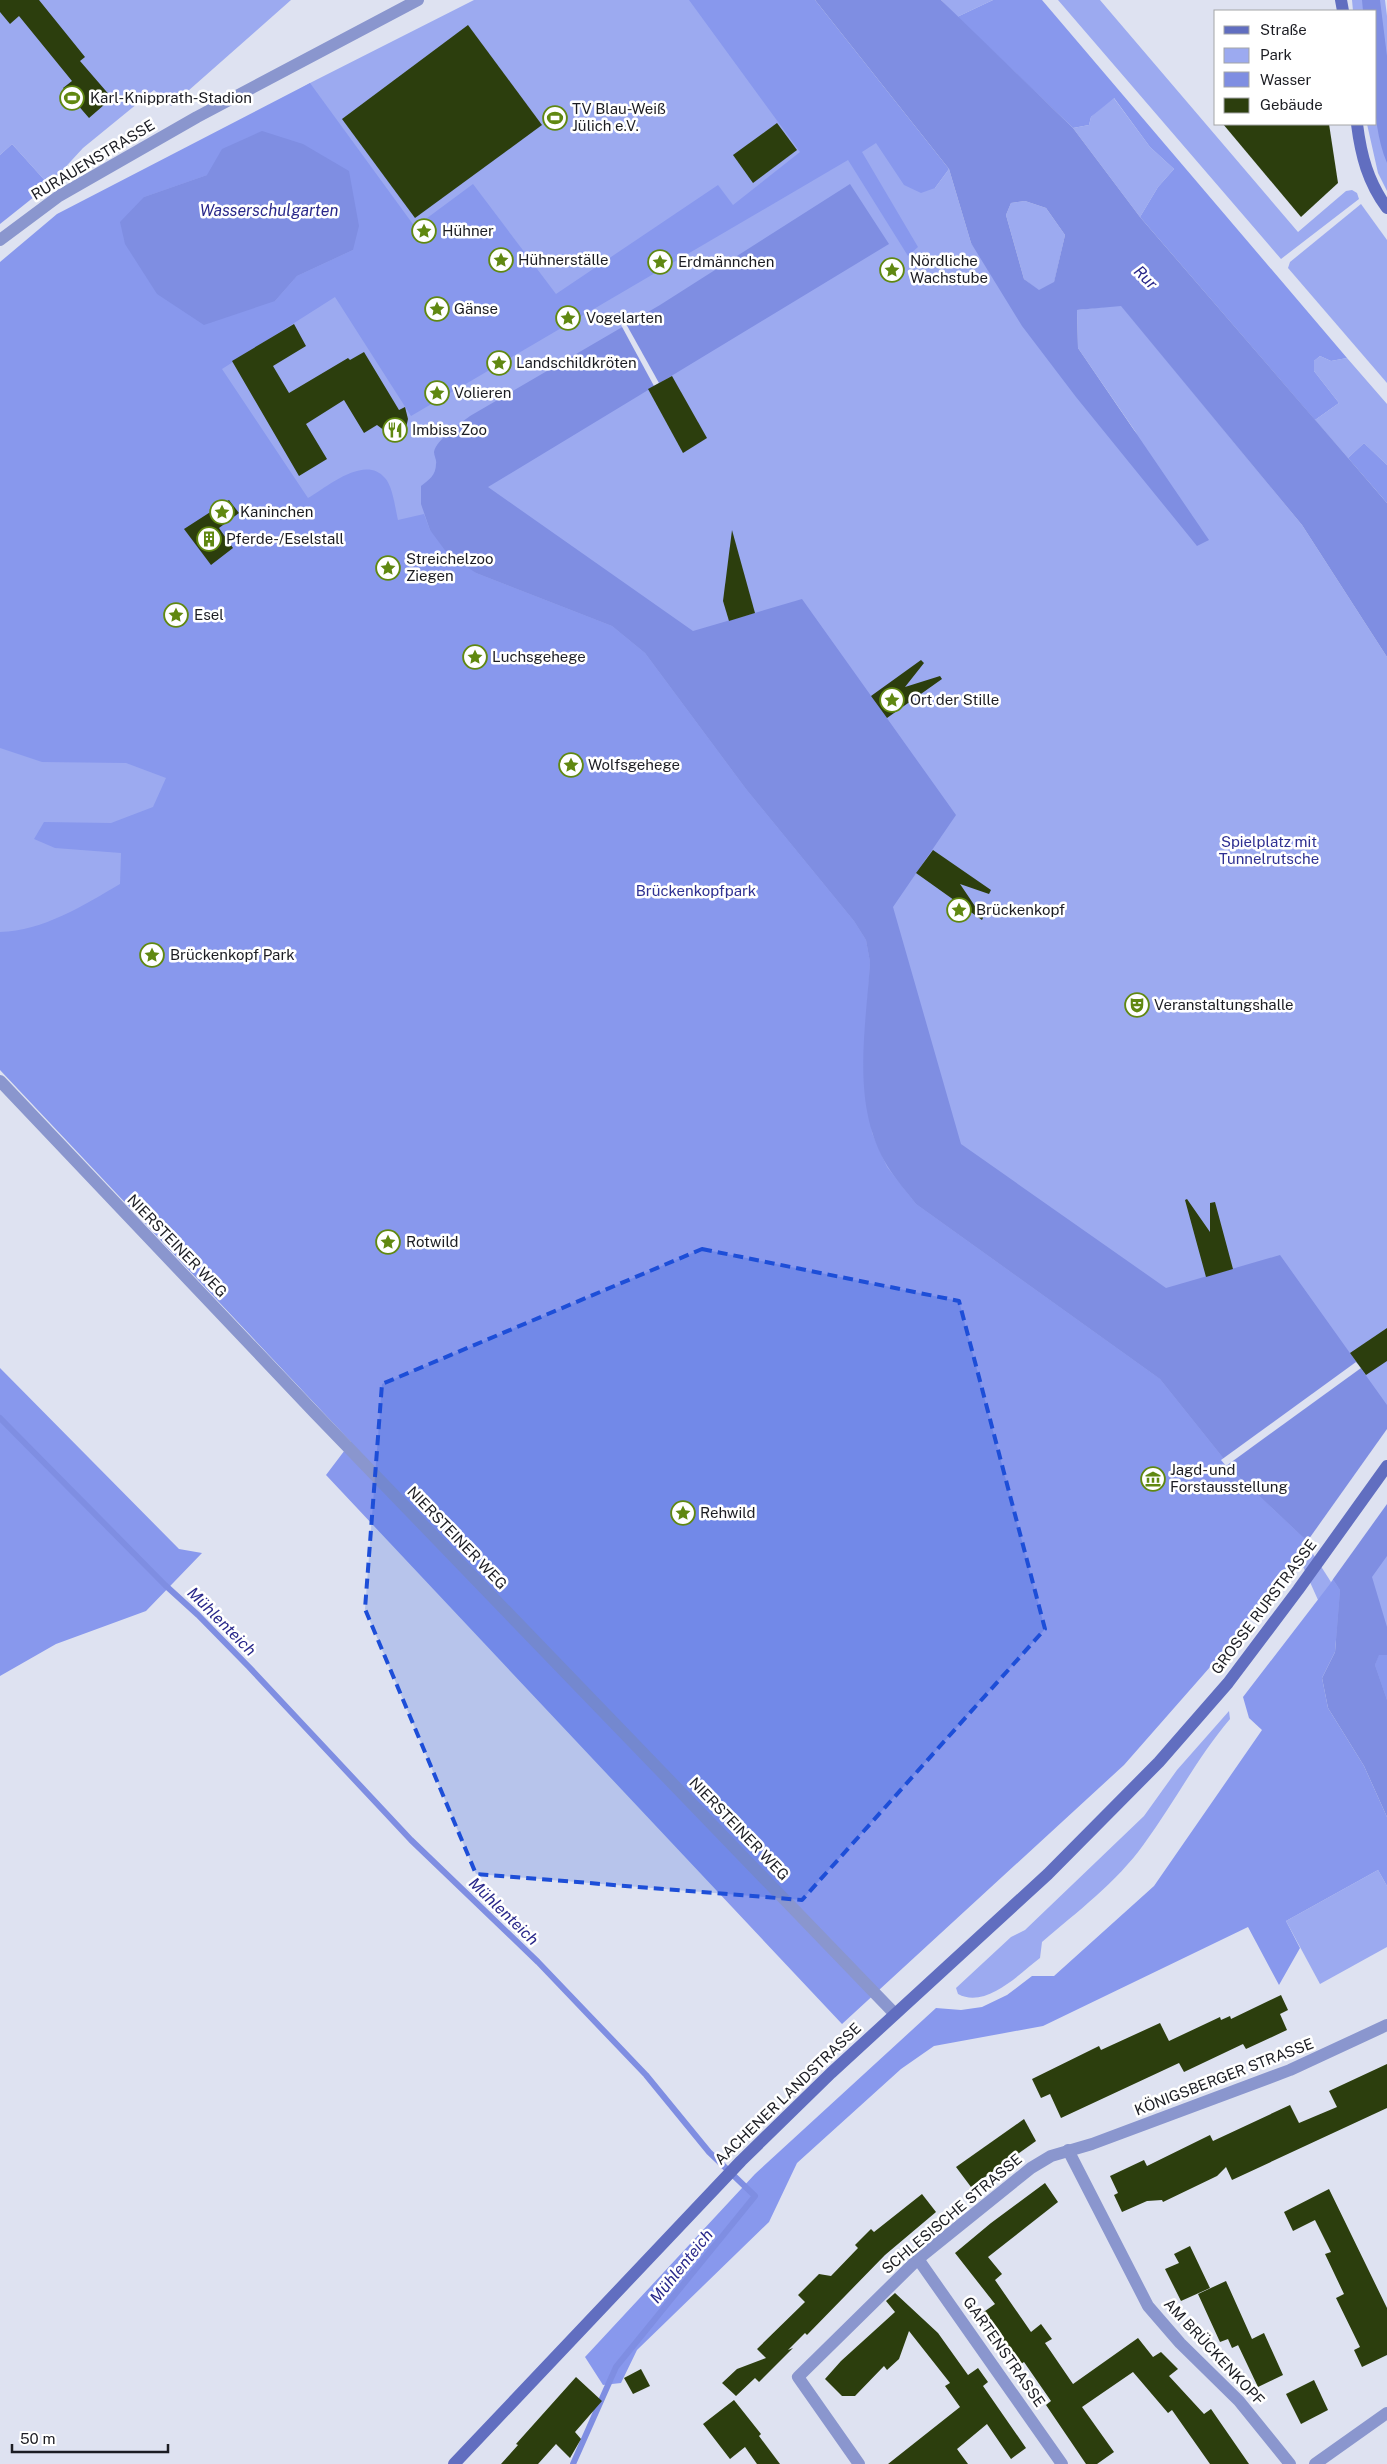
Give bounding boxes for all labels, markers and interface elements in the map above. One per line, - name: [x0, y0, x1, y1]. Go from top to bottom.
- legend: [1214, 10, 1377, 125]
- text: Straße: [1260, 21, 1307, 38]
- text: Park: [1260, 46, 1292, 63]
- text: Wasser: [1260, 71, 1312, 88]
- sports icon: Karl-Knipprath-Stadion: [59, 85, 85, 111]
- place label: Karl-Knipprath-Stadion: [90, 89, 252, 106]
- text: Gebäude: [1260, 96, 1323, 113]
- place label: TV Blau-Weiß Jülich e.V.: [572, 100, 666, 134]
- sports icon: TV Blau-Weiß Jülich e.V.: [542, 105, 568, 131]
- street label: RURAUENSTRASSE: [28, 116, 157, 203]
- water label: Wasserschulgarten: [200, 201, 338, 220]
- place icon: Hühner: [411, 218, 437, 244]
- place label: Hühner: [442, 222, 494, 239]
- place icon: Hühnerställe: [488, 247, 514, 273]
- place icon: Erdmännchen: [647, 249, 673, 275]
- place label: Hühnerställe: [518, 251, 608, 268]
- place label: Nördliche Wachstube: [910, 252, 988, 286]
- place label: Erdmännchen: [678, 253, 774, 270]
- place icon: Nördliche Wachstube: [879, 257, 905, 283]
- water label: Rur: [1130, 262, 1162, 294]
- place icon: Gänse: [424, 296, 450, 322]
- place label: Gänse: [454, 300, 498, 317]
- place icon: Vogelarten: [555, 305, 581, 331]
- place label: Vogelarten: [586, 309, 663, 326]
- place icon: Landschildkröten: [486, 350, 512, 376]
- place label: Landschildkröten: [516, 354, 637, 371]
- place icon: Volieren: [424, 380, 450, 406]
- place label: Volieren: [454, 384, 511, 401]
- restaurant icon: Imbiss Zoo: [382, 417, 408, 443]
- place label: Imbiss Zoo: [412, 421, 487, 438]
- place icon: Kaninchen: [209, 499, 235, 525]
- place label: Kaninchen: [240, 503, 313, 520]
- building icon: Pferde-/Eselstall: [196, 526, 222, 552]
- place label: Pferde-/Eselstall: [226, 530, 344, 547]
- place label: Streichelzoo Ziegen: [406, 550, 494, 584]
- place icon: Streichelzoo Ziegen: [375, 555, 401, 581]
- place icon: Esel: [163, 602, 189, 628]
- place label: Esel: [194, 606, 224, 623]
- place icon: Luchsgehege: [462, 644, 488, 670]
- place label: Luchsgehege: [492, 648, 586, 665]
- place icon: Ort der Stille: [879, 687, 905, 713]
- place label: Ort der Stille: [910, 691, 999, 708]
- place icon: Wolfsgehege: [558, 752, 584, 778]
- place label: Wolfsgehege: [588, 756, 680, 773]
- park label: Spielplatz mit Tunnelrutsche: [1219, 833, 1319, 867]
- park label: Brückenkopfpark: [636, 882, 756, 899]
- place icon: Brückenkopf: [946, 897, 972, 923]
- place label: Brückenkopf: [976, 901, 1065, 918]
- place icon: Brückenkopf Park: [139, 942, 165, 968]
- place label: Brückenkopf Park: [170, 946, 295, 963]
- theatre icon: Veranstaltungshalle: [1124, 992, 1150, 1018]
- place label: Veranstaltungshalle: [1154, 996, 1294, 1013]
- street label: NIERSTEINER WEG: [124, 1191, 231, 1300]
- place icon: Rotwild: [375, 1229, 401, 1255]
- place label: Rotwild: [406, 1233, 459, 1250]
- place label: Jagd- und Forstausstellung: [1170, 1461, 1288, 1495]
- museum icon: Jagd- und Forstausstellung: [1140, 1466, 1166, 1492]
- street label: NIERSTEINER WEG: [404, 1483, 511, 1592]
- place icon: Rehwild: [670, 1500, 696, 1526]
- place label: Rehwild: [700, 1504, 755, 1521]
- street label: GROSSE RURSTRASSE: [1207, 1536, 1320, 1677]
- water label: Mühlenteich: [183, 1583, 260, 1660]
- street label: NIERSTEINER WEG: [686, 1774, 793, 1883]
- water label: Mühlenteich: [465, 1874, 542, 1949]
- street label: AACHENER LANDSTRASSE: [711, 2019, 864, 2168]
- street label: KÖNIGSBERGER STRASSE: [1132, 2034, 1316, 2119]
- street label: SCHLESISCHE STRASSE: [878, 2150, 1025, 2277]
- water label: Mühlenteich: [646, 2226, 717, 2307]
- street label: GARTENSTRASSE: [960, 2294, 1049, 2410]
- street label: AM BRÜCKENKOPF: [1161, 2294, 1269, 2408]
- scale bar: [12, 2422, 169, 2454]
- text: 50 m: [20, 2430, 55, 2447]

